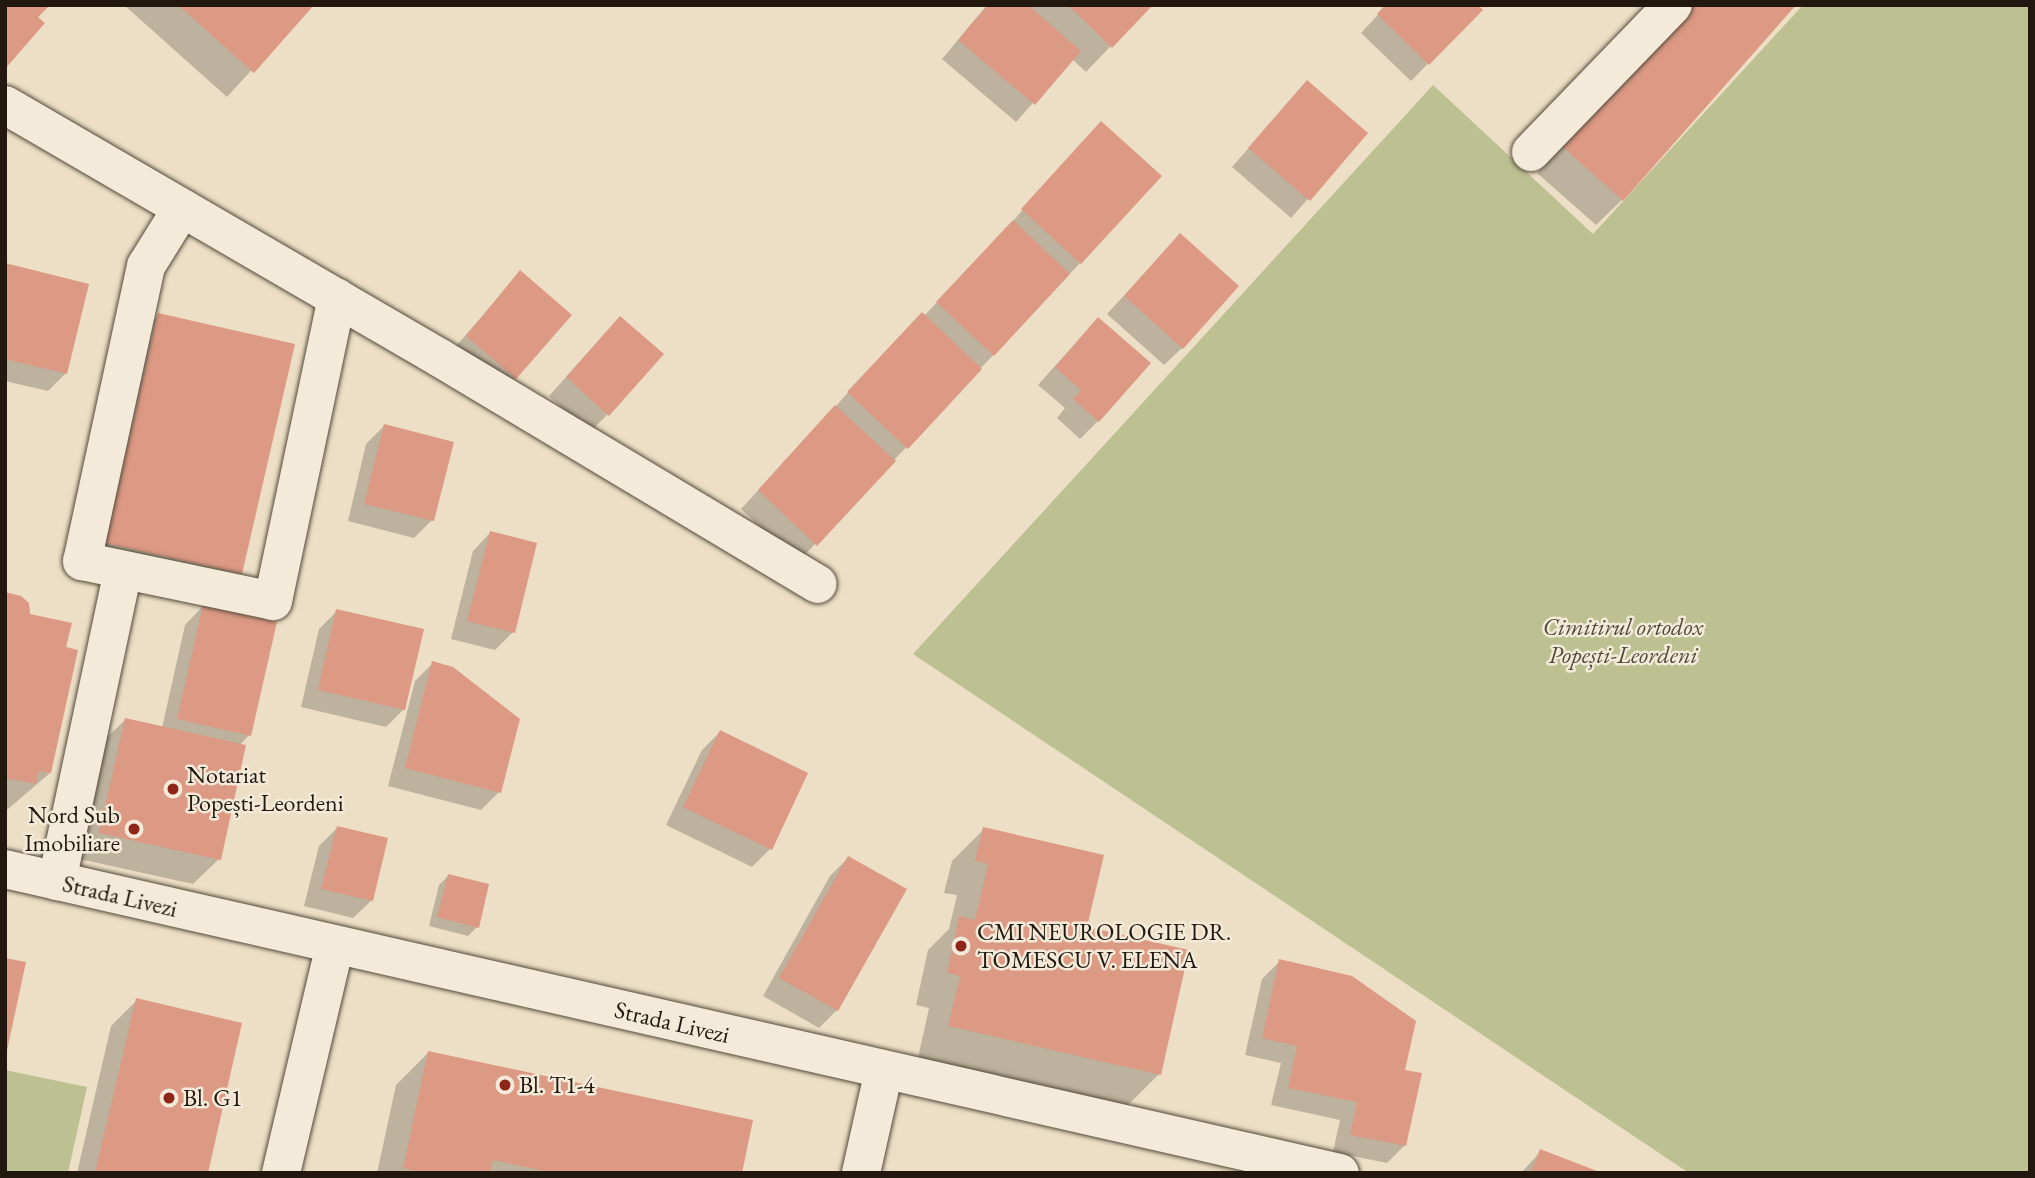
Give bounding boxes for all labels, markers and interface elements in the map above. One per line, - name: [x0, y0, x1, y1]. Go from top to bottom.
- park label: Cimitirul ortodox Popești-Leordeni: [1543, 613, 1703, 669]
- place label: Notariat Popești-Leordeni: [187, 761, 344, 817]
- marker: Notariat Popești-Leordeni: [165, 781, 181, 797]
- place label: Nord Sub Imobiliare: [24, 801, 120, 857]
- marker: Nord Sub Imobiliare: [126, 821, 142, 837]
- street label: Strada Livezi: [60, 869, 180, 923]
- place label: CMI NEUROLOGIE DR. TOMESCU V. ELENA: [977, 918, 1231, 974]
- marker: CMI NEUROLOGIE DR. TOMESCU V. ELENA: [951, 936, 971, 956]
- street label: Strada Livezi: [612, 995, 732, 1049]
- place label: Bl. T1-4: [519, 1071, 595, 1099]
- marker: Bl. T1-4: [497, 1077, 513, 1093]
- place label: Bl. G1: [183, 1084, 242, 1112]
- marker: Bl. G1: [161, 1090, 177, 1106]

